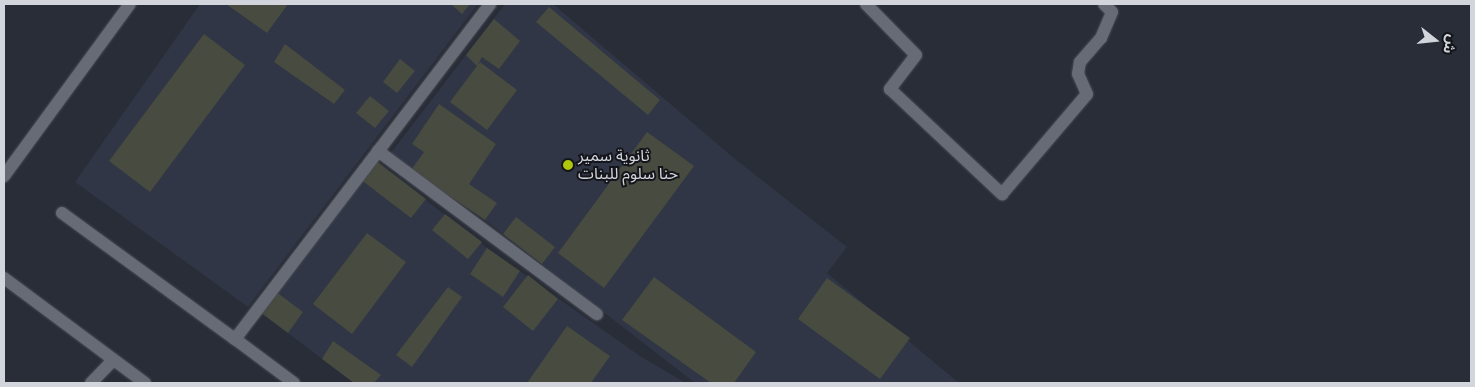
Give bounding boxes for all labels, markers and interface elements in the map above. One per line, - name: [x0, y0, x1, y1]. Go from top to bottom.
- north arrow: [1410, 15, 1460, 65]
- text: ش: [1439, 33, 1461, 56]
- place label: ثانوية سمير حنا سلوم للبنات: [578, 146, 678, 184]
- marker: ثانوية سمير حنا سلوم للبنات: [562, 159, 574, 171]

